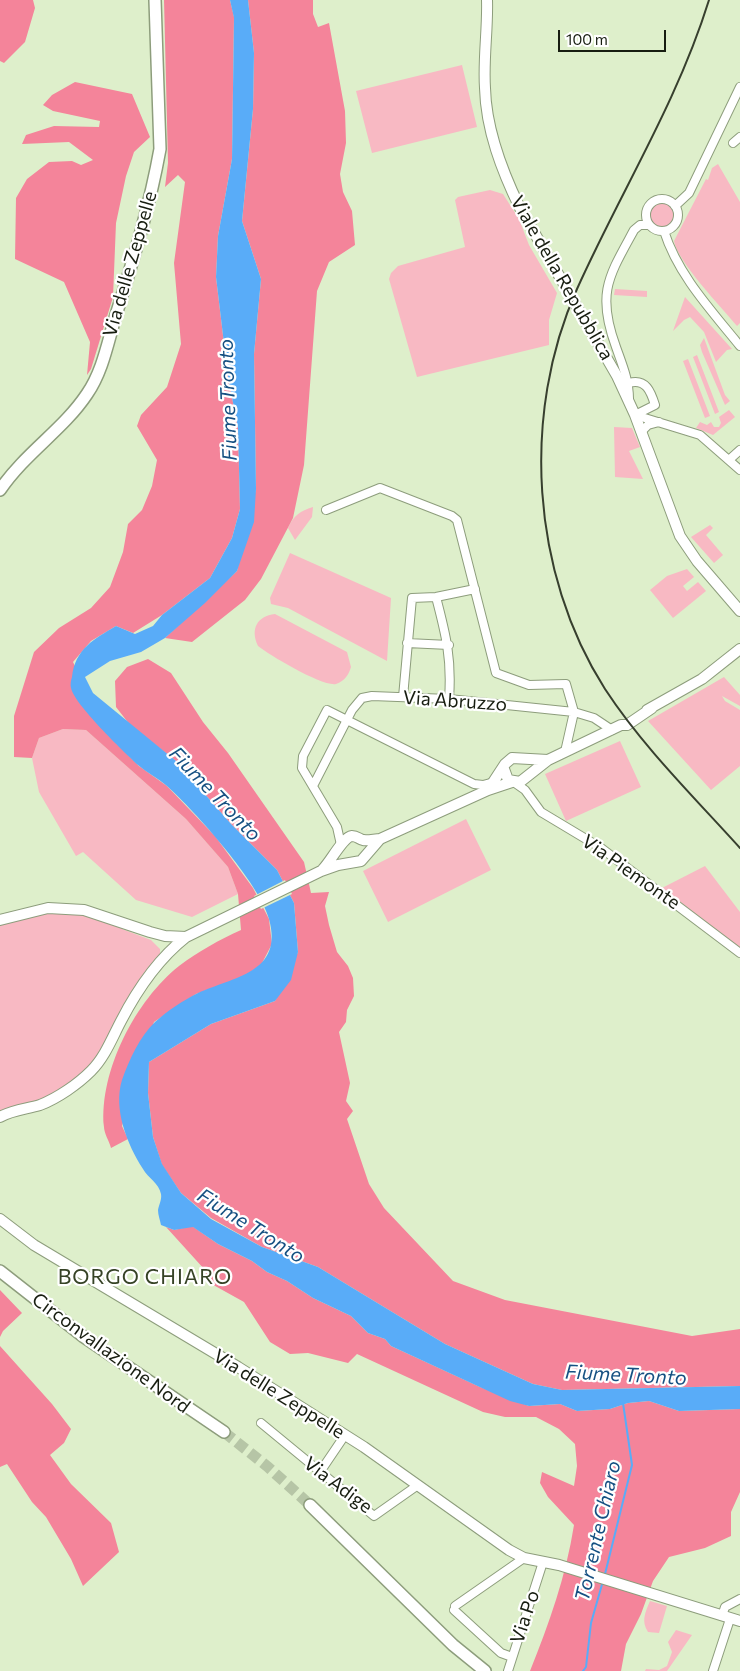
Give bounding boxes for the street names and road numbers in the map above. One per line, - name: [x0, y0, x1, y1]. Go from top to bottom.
- street label: Via delle Zeppelle: [98, 188, 162, 340]
- street label: Viale della Repubblica: [506, 192, 618, 364]
- street label: Via Abruzzo: [402, 686, 508, 716]
- street label: Via Piemonte: [577, 830, 685, 914]
- street label: Circonvallazione Nord: [28, 1288, 194, 1418]
- street label: Via delle Zeppelle: [209, 1344, 349, 1444]
- street label: Via Adige: [299, 1452, 377, 1518]
- street label: Via Po: [506, 1588, 544, 1646]

